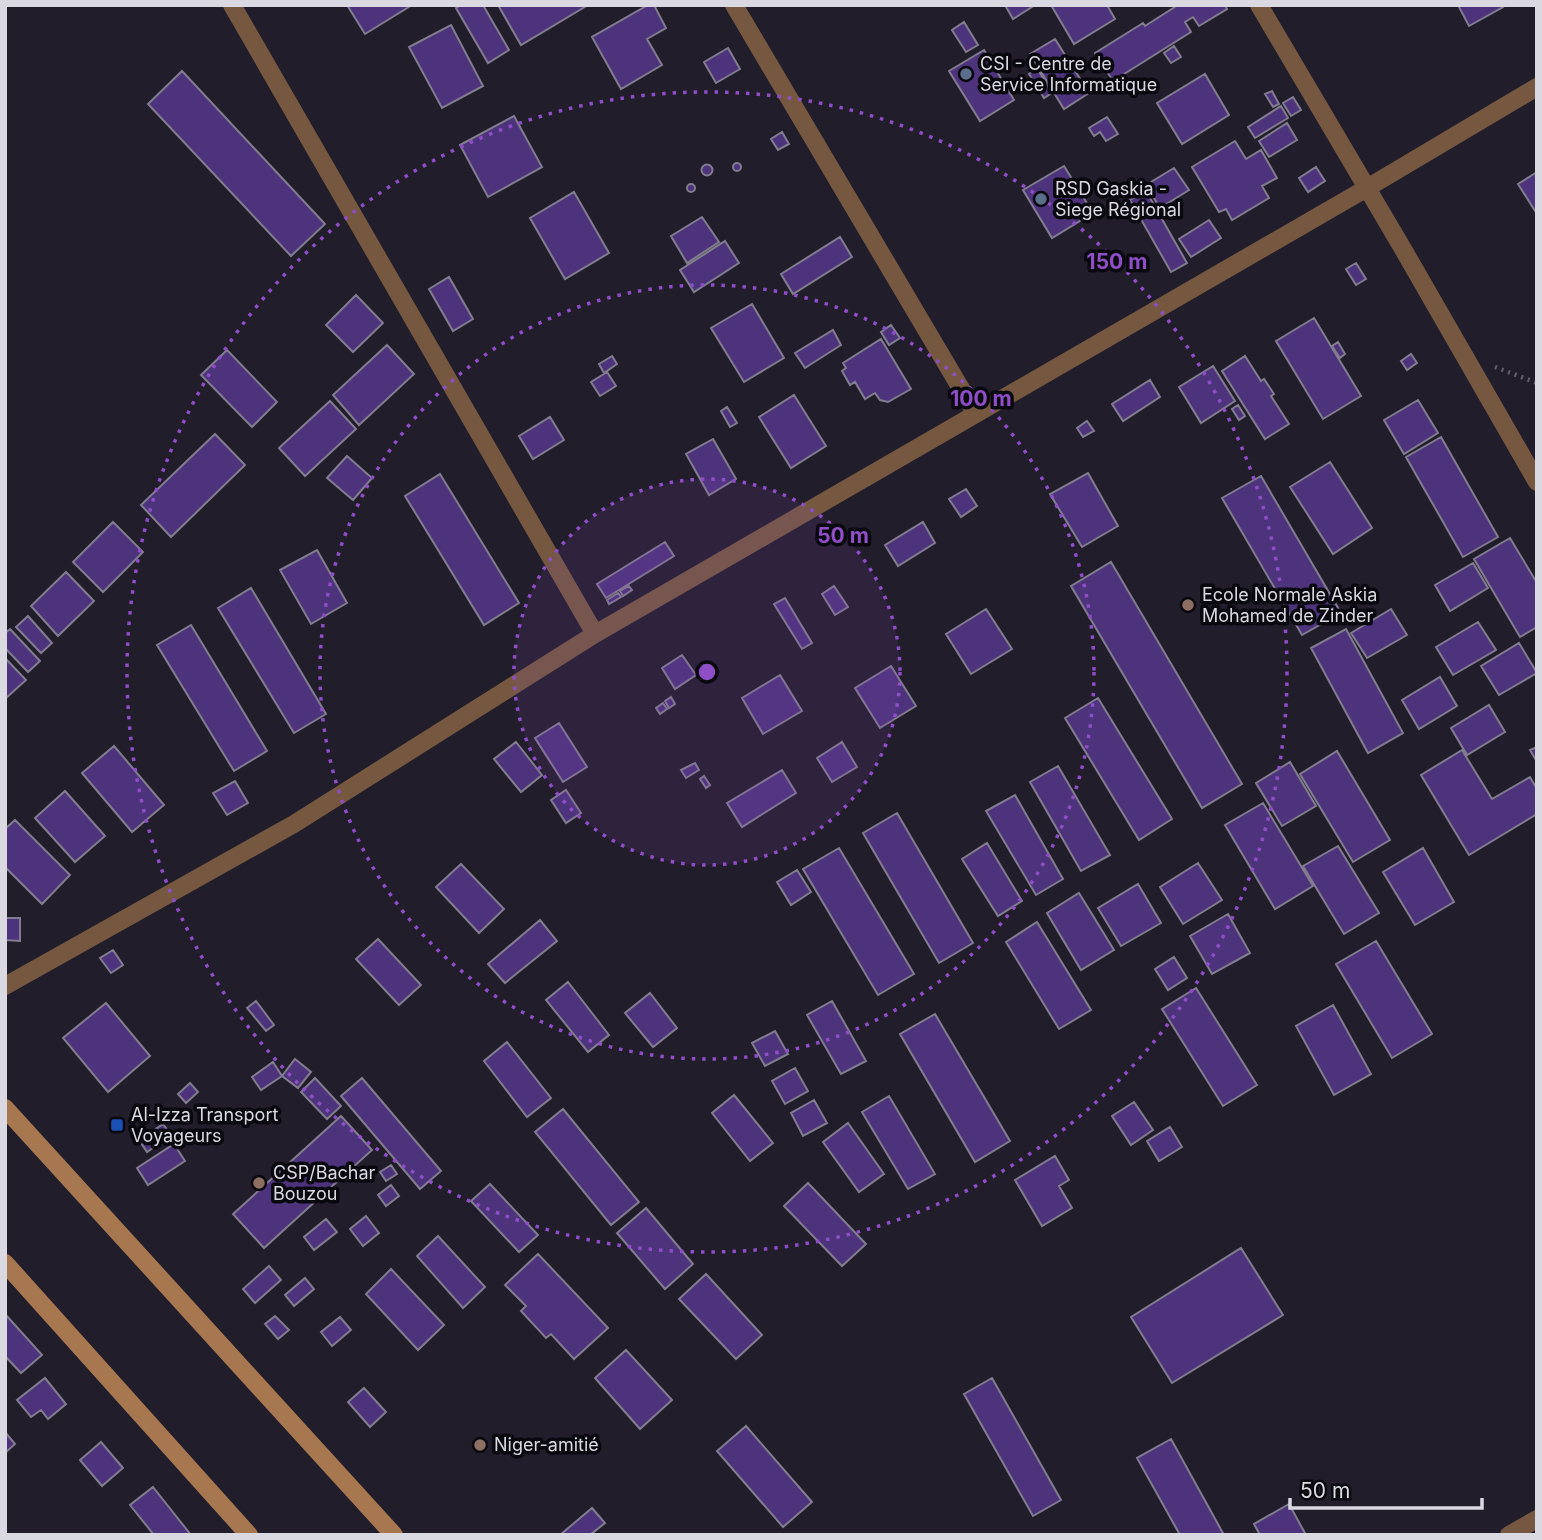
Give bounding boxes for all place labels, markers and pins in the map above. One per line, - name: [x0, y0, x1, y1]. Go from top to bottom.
- place label: CSI - Centre de Service Informatique: [980, 53, 1157, 95]
- marker: CSI - Centre de Service Informatique: [958, 66, 974, 82]
- place label: RSD Gaskia - Siege Régional: [1055, 178, 1181, 220]
- marker: RSD Gaskia - Siege Régional: [1033, 191, 1049, 207]
- place label: Ecole Normale Askia Mohamed de Zinder: [1202, 584, 1377, 626]
- marker: Ecole Normale Askia Mohamed de Zinder: [1180, 597, 1196, 613]
- centre of rings: [695, 660, 719, 684]
- place label: Al-Izza Transport Voyageurs: [131, 1104, 278, 1146]
- marker: Al-Izza Transport Voyageurs: [109, 1117, 125, 1133]
- place label: CSP/Bachar Bouzou: [273, 1162, 376, 1204]
- marker: CSP/Bachar Bouzou: [251, 1175, 267, 1191]
- place label: Niger-amitié: [494, 1434, 599, 1455]
- marker: Niger-amitié: [472, 1437, 488, 1453]

